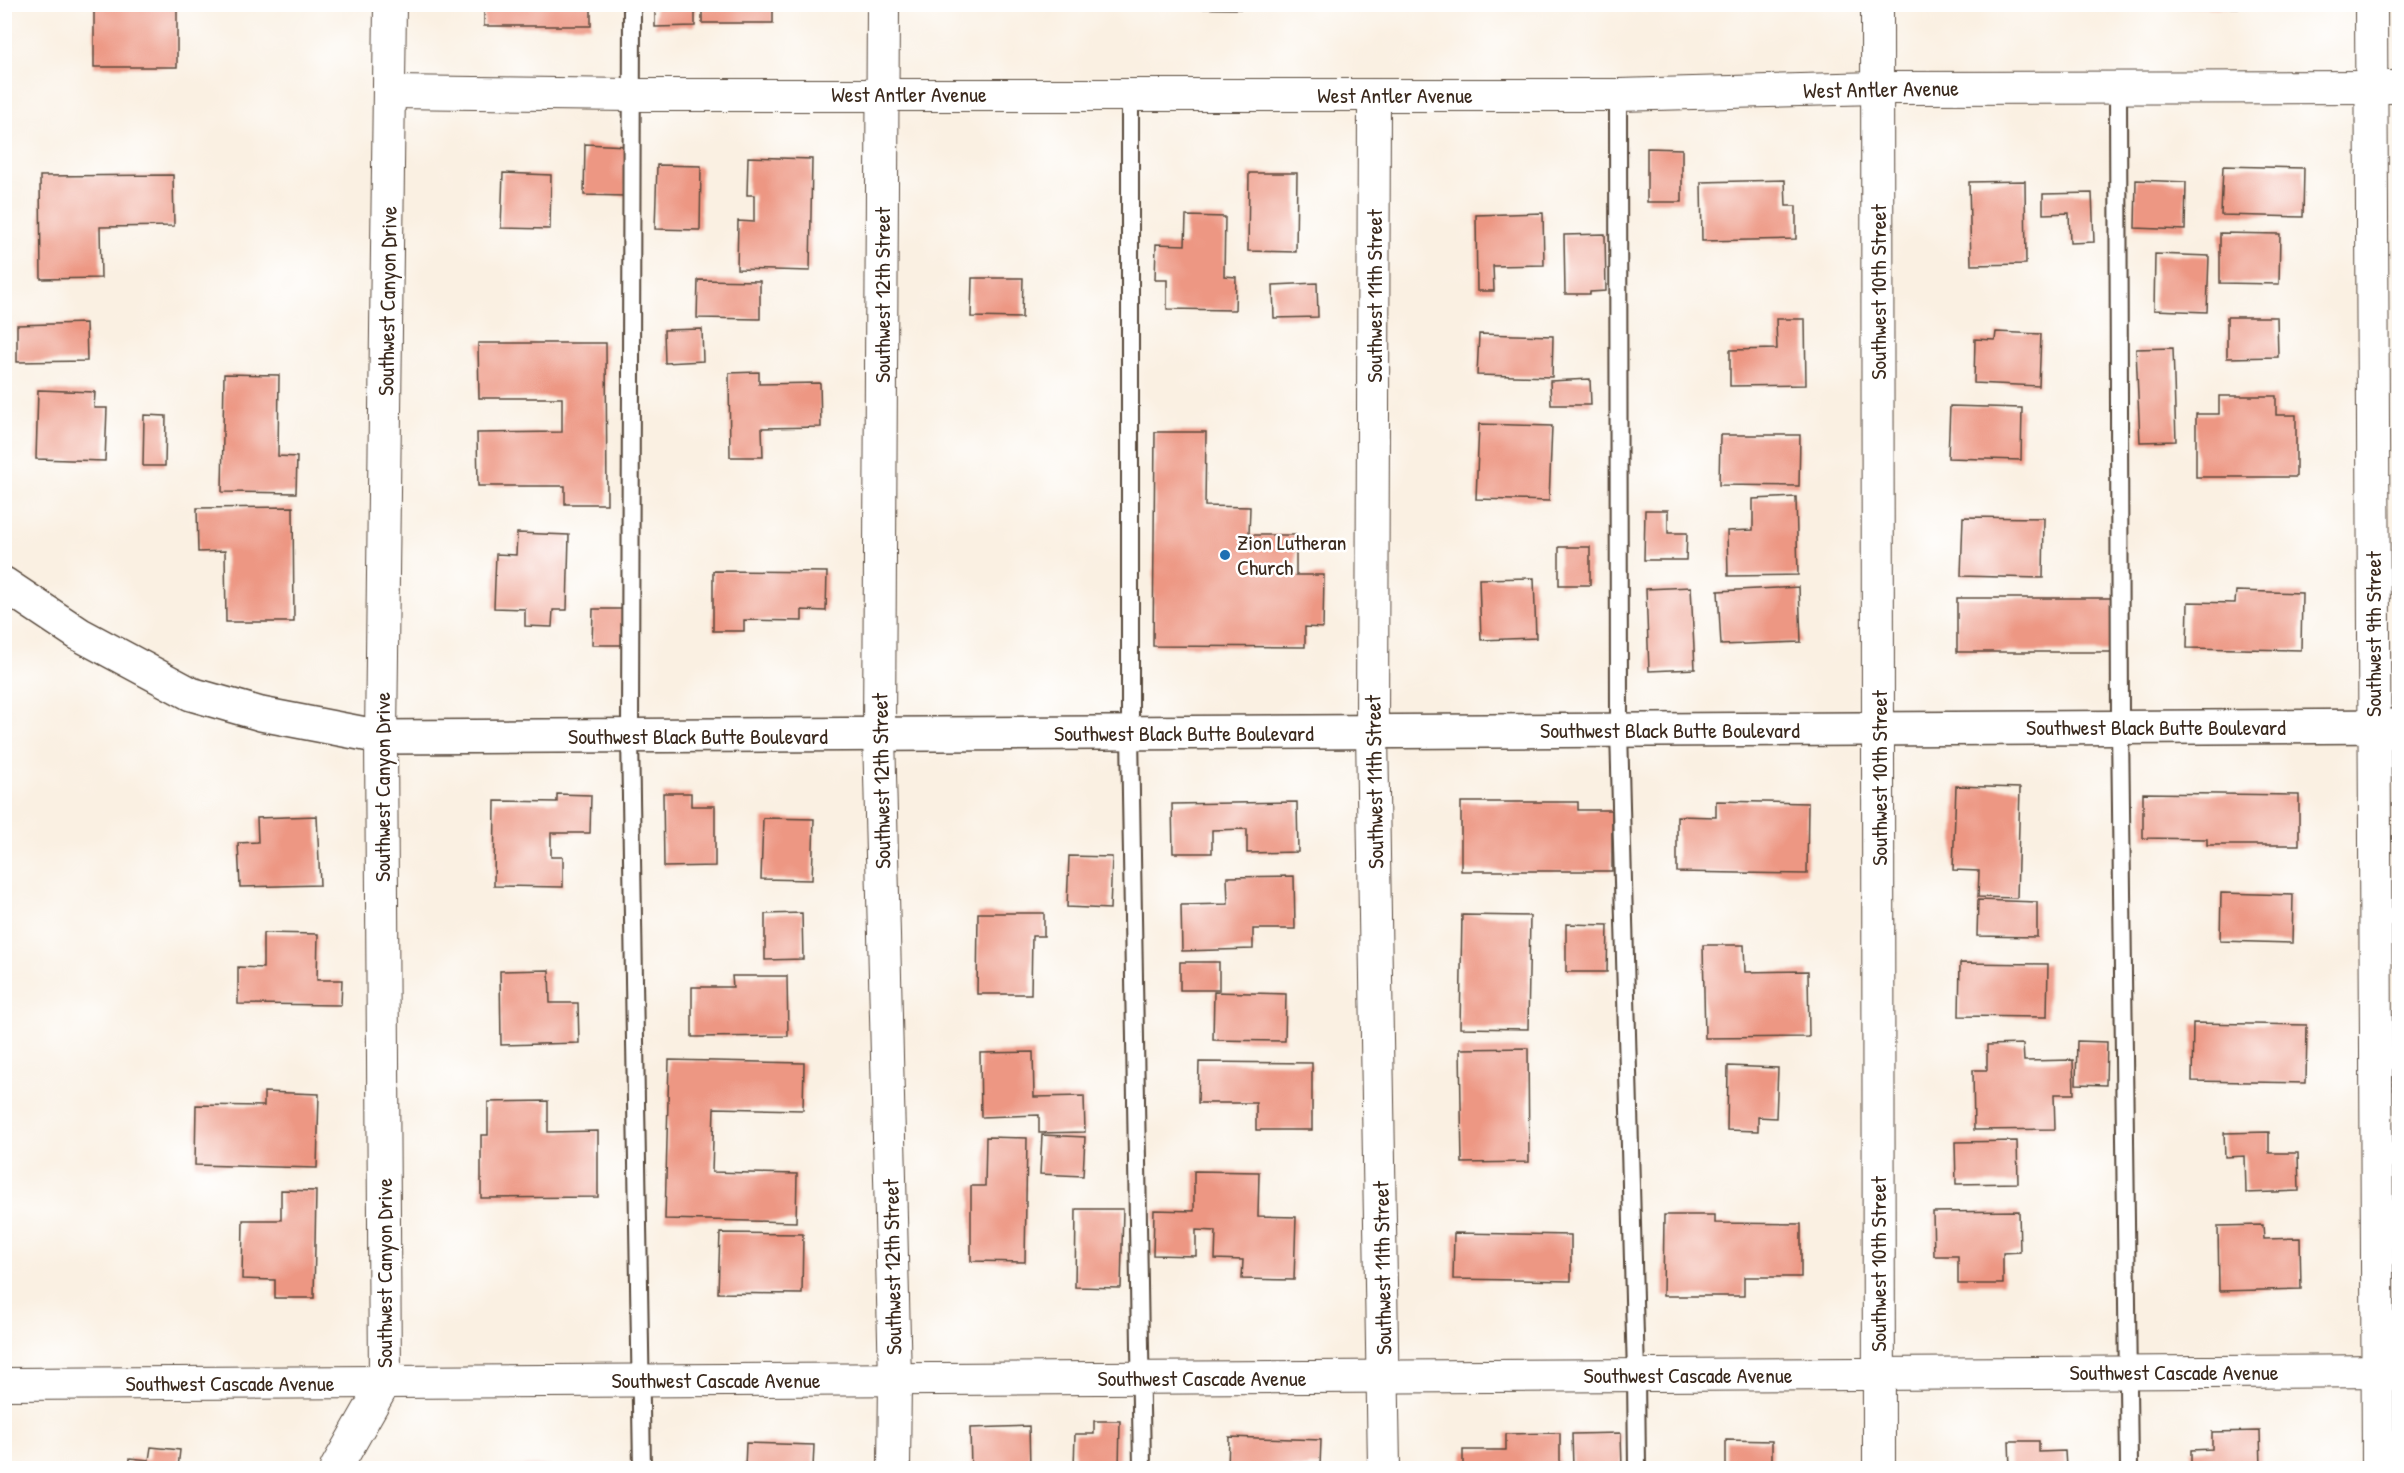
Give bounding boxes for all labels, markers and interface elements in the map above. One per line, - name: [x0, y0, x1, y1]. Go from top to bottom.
- street label: West Antler Avenue: [1803, 73, 1959, 105]
- street label: West Antler Avenue: [831, 79, 987, 109]
- street label: West Antler Avenue: [1317, 80, 1473, 110]
- street label: Southwest 10th Street: [1863, 204, 1893, 380]
- street label: Southwest Canyon Drive: [370, 206, 404, 396]
- street label: Southwest 12th Street: [867, 207, 897, 383]
- street label: Southwest 11th Street: [1359, 209, 1389, 383]
- place label: Zion Lutheran Church: [1237, 527, 1347, 582]
- marker: Zion Lutheran Church: [1218, 548, 1232, 562]
- street label: Southwest 9th Street: [2358, 551, 2388, 717]
- street label: Southwest 10th Street: [1864, 690, 1894, 866]
- street label: Southwest Canyon Drive: [367, 692, 397, 882]
- street label: Southwest 12th Street: [864, 692, 898, 869]
- street label: Southwest 11th Street: [1357, 694, 1391, 869]
- street label: Southwest Black Butte Boulevard: [2026, 712, 2286, 742]
- street label: Southwest Black Butte Boulevard: [1540, 715, 1800, 745]
- street label: Southwest Black Butte Boulevard: [1054, 718, 1314, 748]
- street label: Southwest Black Butte Boulevard: [568, 721, 828, 751]
- street label: Southwest 10th Street: [1863, 1176, 1893, 1352]
- street label: Southwest Canyon Drive: [369, 1178, 399, 1368]
- street label: Southwest 12th Street: [875, 1178, 909, 1355]
- street label: Southwest 11th Street: [1365, 1180, 1399, 1355]
- street label: Southwest Cascade Avenue: [2069, 1357, 2279, 1387]
- street label: Southwest Cascade Avenue: [1583, 1360, 1793, 1390]
- street label: Southwest Cascade Avenue: [1097, 1363, 1307, 1393]
- street label: Southwest Cascade Avenue: [611, 1365, 821, 1395]
- street label: Southwest Cascade Avenue: [125, 1368, 335, 1398]

